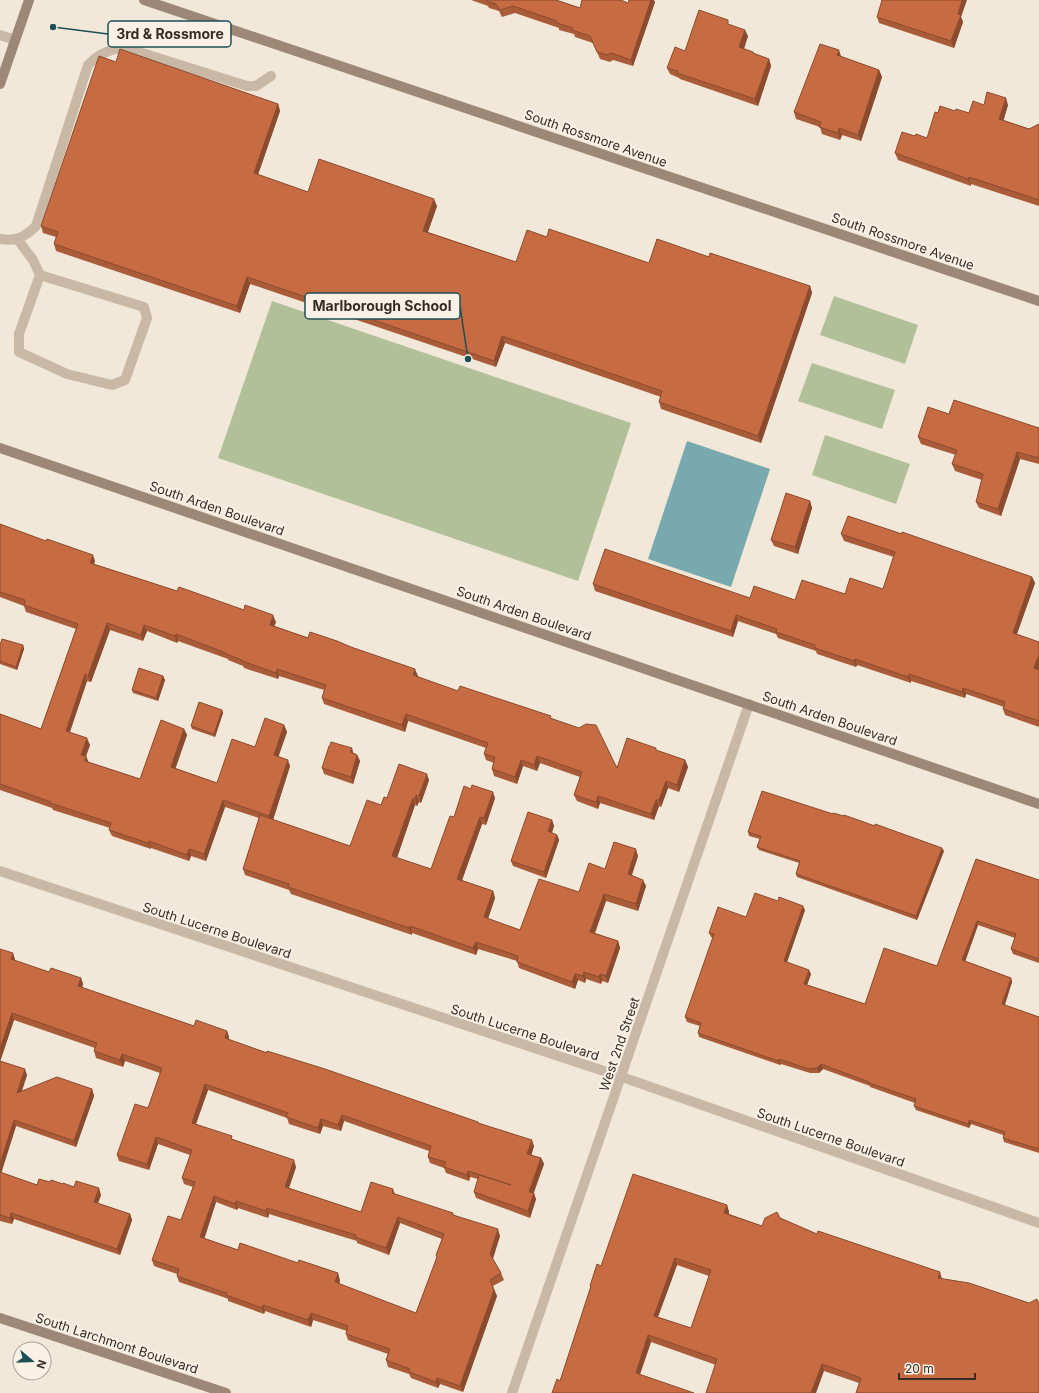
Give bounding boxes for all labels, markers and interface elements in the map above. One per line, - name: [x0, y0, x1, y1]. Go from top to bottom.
- callout: 3rd & Rossmore: [108, 21, 231, 47]
- text: 3rd & Rossmore: [116, 25, 224, 42]
- street label: South Rossmore Avenue: [523, 106, 669, 170]
- street label: South Rossmore Avenue: [830, 209, 976, 273]
- callout: Marlborough School: [305, 293, 460, 319]
- text: Marlborough School: [313, 297, 451, 314]
- street label: South Arden Boulevard: [147, 477, 287, 539]
- street label: South Arden Boulevard: [454, 582, 594, 644]
- street label: South Arden Boulevard: [760, 687, 900, 749]
- street label: South Lucerne Boulevard: [141, 898, 293, 962]
- street label: West 2nd Street: [595, 995, 643, 1093]
- street label: South Lucerne Boulevard: [449, 1000, 601, 1064]
- street label: South Lucerne Boulevard: [755, 1104, 907, 1170]
- street label: South Larchmont Boulevard: [34, 1309, 200, 1377]
- north arrow: [12, 1341, 52, 1381]
- scale bar: [899, 1355, 975, 1381]
- text: N: [33, 1358, 49, 1371]
- text: 20 m: [905, 1361, 934, 1376]

